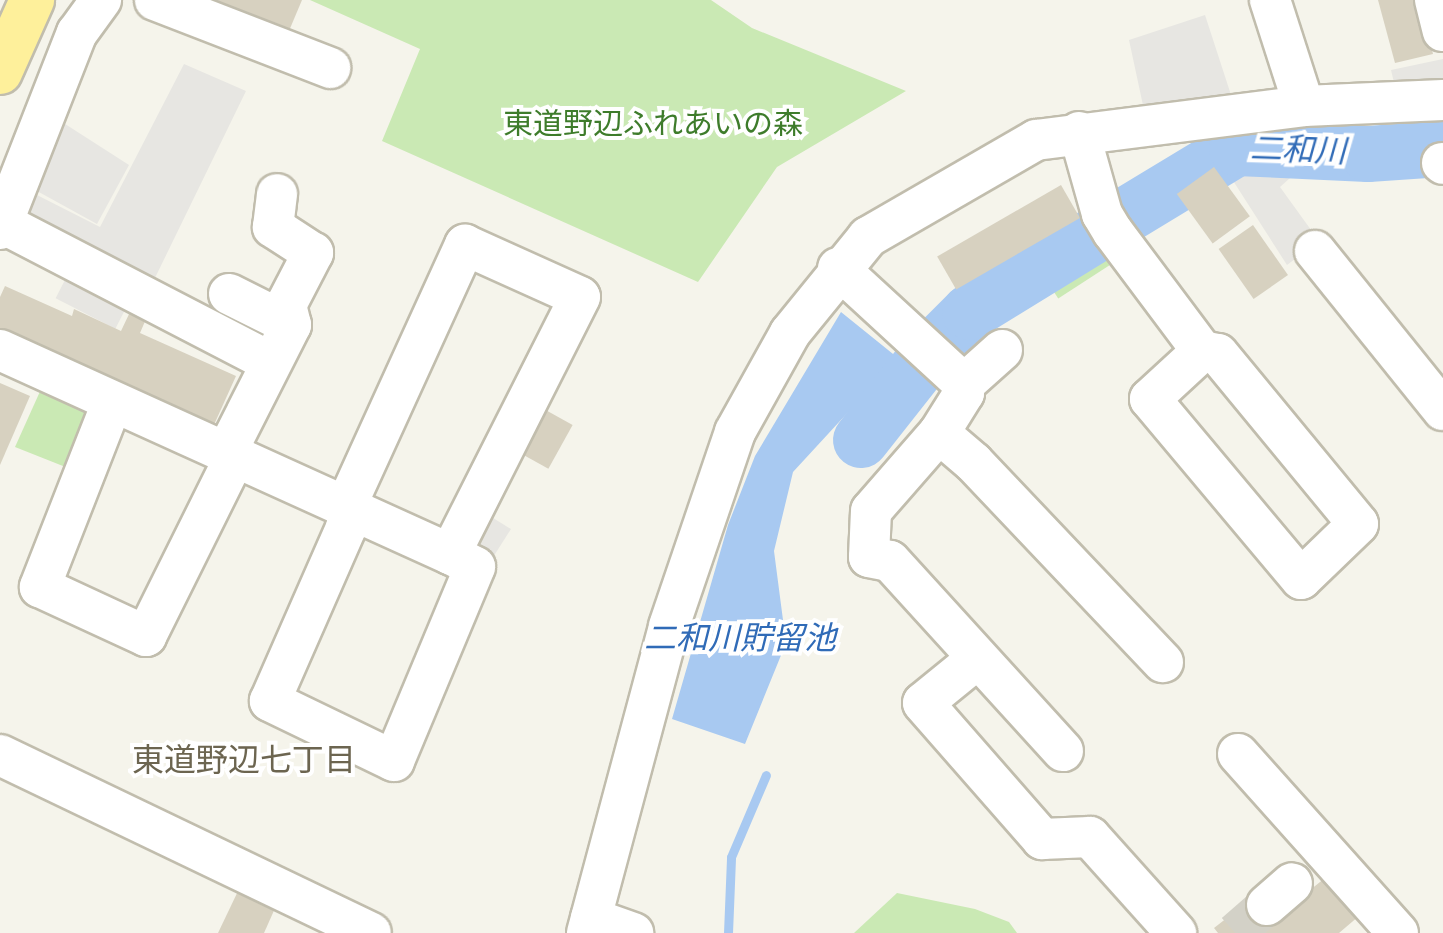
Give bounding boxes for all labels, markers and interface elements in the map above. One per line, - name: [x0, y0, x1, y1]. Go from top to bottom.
- park label: 東道野辺ふれあいの森: [503, 107, 803, 143]
- water label: 二和川: [1249, 131, 1347, 173]
- water label: 二和川貯留池: [644, 621, 836, 659]
- district label: 東道野辺七丁目: [132, 743, 356, 781]

